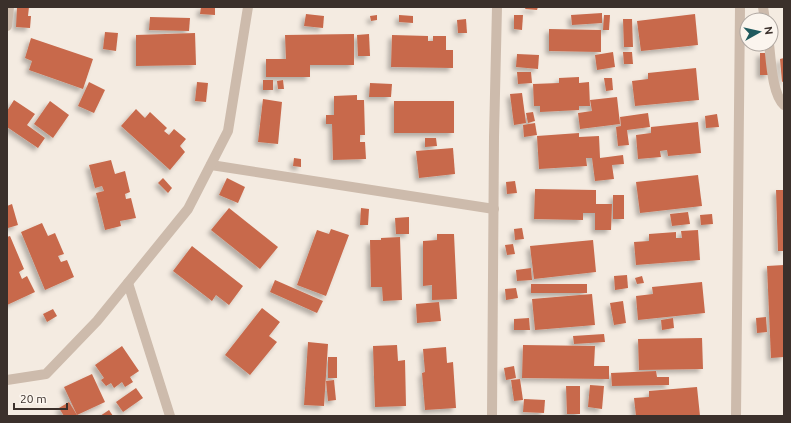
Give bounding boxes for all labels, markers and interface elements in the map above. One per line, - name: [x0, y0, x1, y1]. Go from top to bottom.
- north arrow: [739, 12, 779, 52]
- text: N: [762, 26, 775, 36]
- scale bar: [14, 385, 67, 411]
- text: 20 m: [20, 392, 47, 405]

